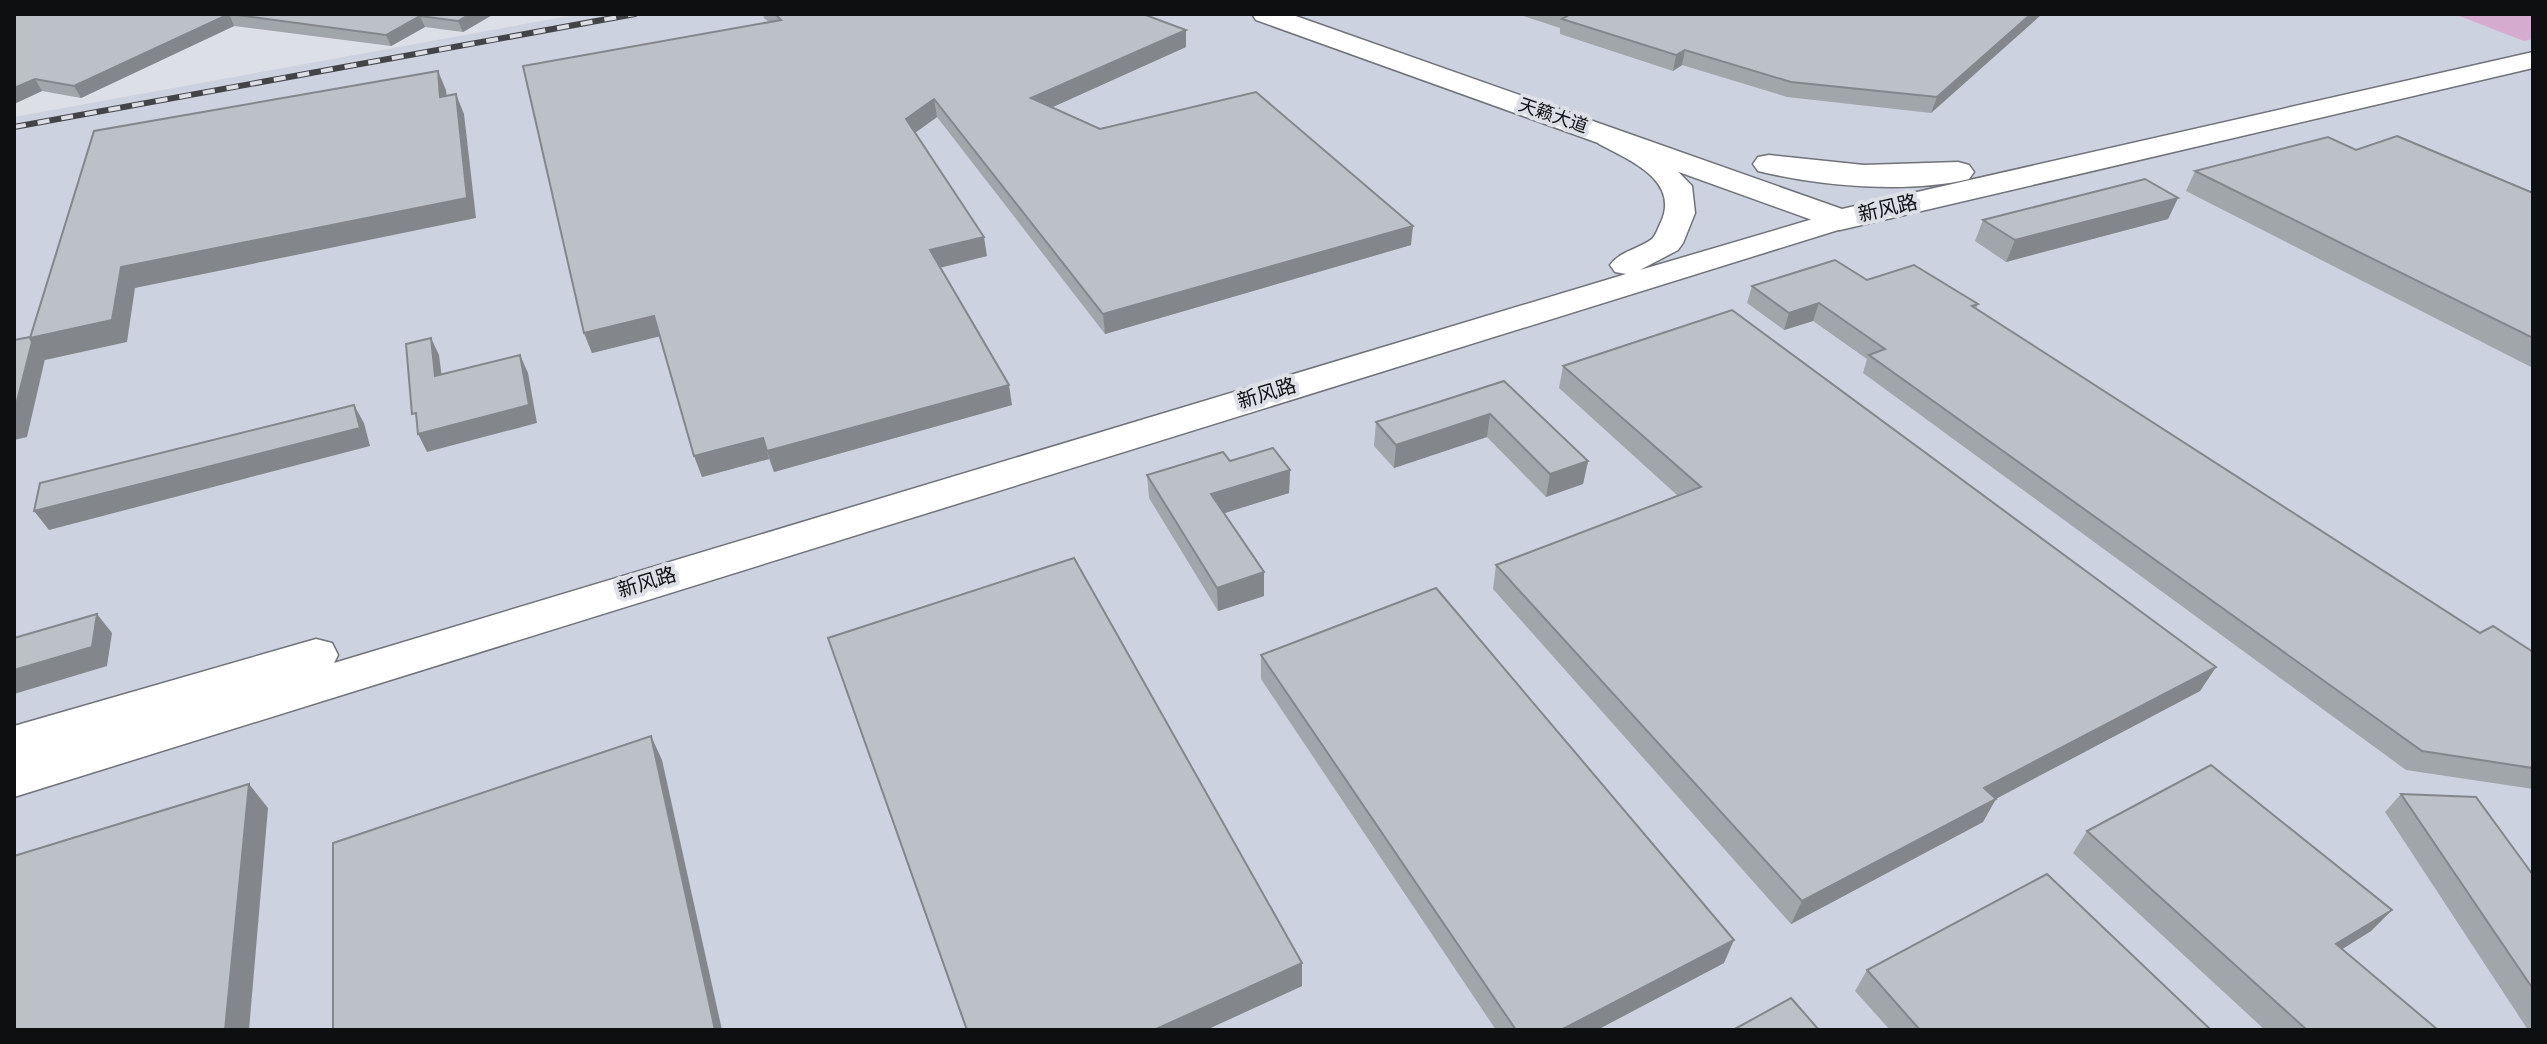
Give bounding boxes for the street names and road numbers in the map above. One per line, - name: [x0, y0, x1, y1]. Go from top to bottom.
- street label: 天籁大道: [1515, 92, 1591, 140]
- street label: 新风路: [1856, 189, 1920, 229]
- street label: 新风路: [1234, 372, 1300, 416]
- street label: 新风路: [614, 561, 680, 605]

